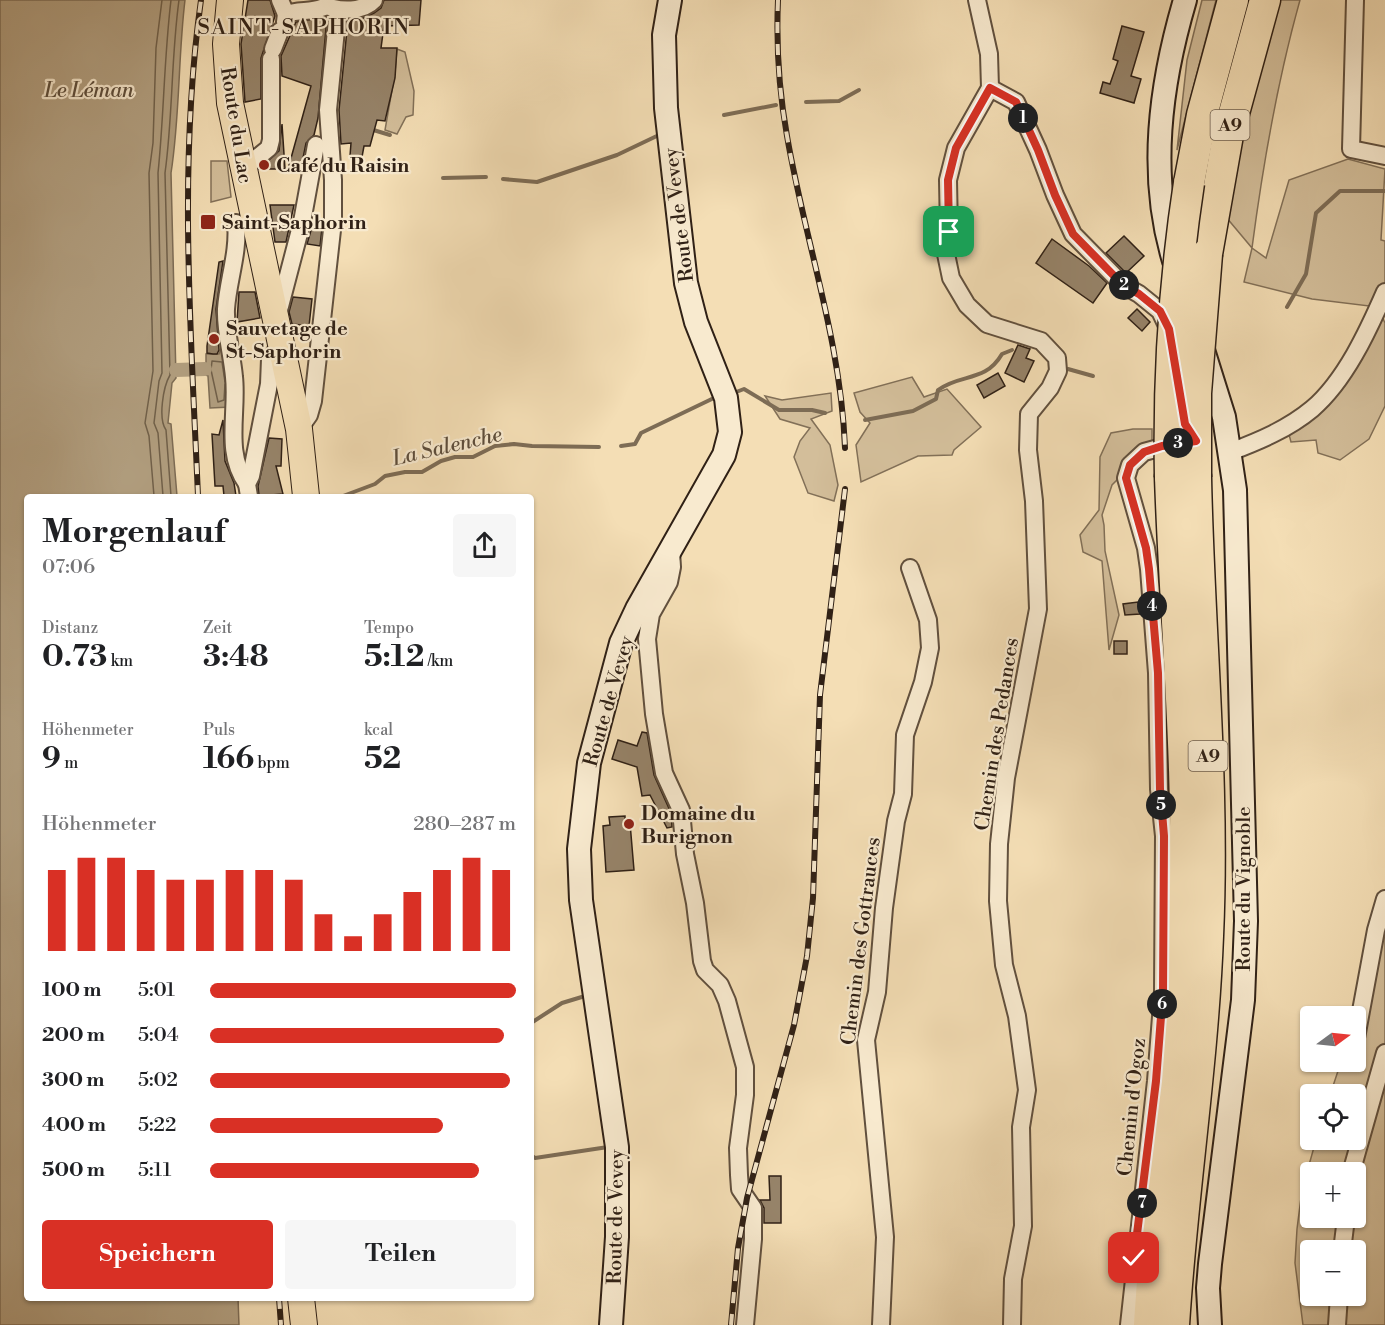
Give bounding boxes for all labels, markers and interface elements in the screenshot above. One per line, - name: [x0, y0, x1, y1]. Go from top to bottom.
- district label: SAINT-SAPHORIN: [197, 14, 411, 41]
- street label: Route du Lac: [214, 65, 257, 185]
- water label: Le Léman: [43, 78, 134, 104]
- pin: 1: [1008, 103, 1038, 133]
- text: 1: [1019, 108, 1027, 128]
- road number: A9: [1210, 110, 1250, 140]
- street label: Route de Vevey: [659, 146, 700, 283]
- place label: Café du Raisin: [276, 154, 410, 179]
- marker: Café du Raisin: [257, 158, 271, 172]
- pin: [923, 206, 974, 257]
- place label: Saint-Saphorin: [222, 211, 367, 236]
- marker: Saint-Saphorin: [199, 213, 217, 231]
- icon: arrive: [932, 215, 965, 248]
- pin: 2: [1109, 270, 1139, 300]
- text: 2: [1119, 275, 1129, 295]
- place label: Sauvetage de St-Saphorin: [226, 317, 348, 365]
- marker: Sauvetage de St-Saphorin: [207, 332, 221, 346]
- water label: La Salenche: [389, 422, 505, 472]
- pin: 3: [1163, 428, 1193, 458]
- text: 3: [1173, 433, 1183, 453]
- text: Morgenlauf: [42, 512, 225, 553]
- button: share: [453, 514, 516, 577]
- text: 07:06: [42, 555, 95, 580]
- pin: 4: [1137, 591, 1167, 621]
- text: 4: [1147, 596, 1157, 616]
- text: Distanz: [42, 618, 98, 638]
- text: Zeit: [203, 618, 232, 638]
- text: Tempo: [364, 618, 414, 638]
- street label: Route de Vevey: [579, 633, 640, 770]
- street label: Chemin des Pedances: [970, 636, 1025, 833]
- text: 0.73: [42, 638, 107, 676]
- text: 3:48: [203, 638, 269, 676]
- text: 5:12: [364, 638, 425, 676]
- text: km: [107, 651, 133, 671]
- text: /km: [425, 651, 453, 671]
- text: Höhenmeter: [42, 720, 134, 740]
- text: Puls: [203, 720, 235, 740]
- text: kcal: [364, 720, 393, 740]
- text: 9: [42, 740, 61, 778]
- text: 166: [203, 740, 254, 778]
- text: 52: [364, 740, 401, 778]
- road number: A9: [1188, 741, 1228, 771]
- text: m: [61, 753, 78, 773]
- text: bpm: [254, 753, 290, 773]
- pin: 5: [1146, 790, 1176, 820]
- text: 5: [1156, 795, 1166, 815]
- place label: Domaine du Burignon: [641, 802, 756, 850]
- street label: Route du Vignoble: [1232, 806, 1257, 972]
- text: Höhenmeter: [42, 812, 156, 837]
- text: 280–287 m: [413, 812, 516, 837]
- marker: Domaine du Burignon: [622, 817, 636, 831]
- street label: Chemin des Gottrauces: [836, 836, 887, 1047]
- text: 100 m: [42, 978, 101, 1003]
- text: 5:01: [138, 978, 175, 1003]
- pin: 6: [1147, 989, 1177, 1019]
- text: 6: [1157, 994, 1167, 1014]
- north arrow: [1300, 1006, 1366, 1072]
- map controls: [1300, 1006, 1366, 1306]
- text: 200 m: [42, 1023, 105, 1048]
- text: 5:04: [138, 1023, 179, 1048]
- street label: Chemin d'Ogoz: [1113, 1037, 1152, 1177]
- text: 300 m: [42, 1068, 105, 1093]
- text: 5:02: [138, 1068, 178, 1093]
- button: locate: [1300, 1084, 1366, 1150]
- text: 400 m: [42, 1113, 106, 1138]
- text: 5:22: [138, 1113, 176, 1138]
- street label: Route de Vevey: [603, 1149, 630, 1285]
- text: 500 m: [42, 1158, 105, 1183]
- text: 5:11: [138, 1158, 171, 1183]
- button: +: [1300, 1162, 1366, 1228]
- pin: 7: [1127, 1188, 1157, 1218]
- text: 7: [1137, 1193, 1147, 1213]
- button: Speichern: [42, 1220, 273, 1289]
- button: Teilen: [285, 1220, 516, 1289]
- pin: [1108, 1232, 1159, 1283]
- button: −: [1300, 1240, 1366, 1306]
- icon: check: [1117, 1241, 1150, 1274]

